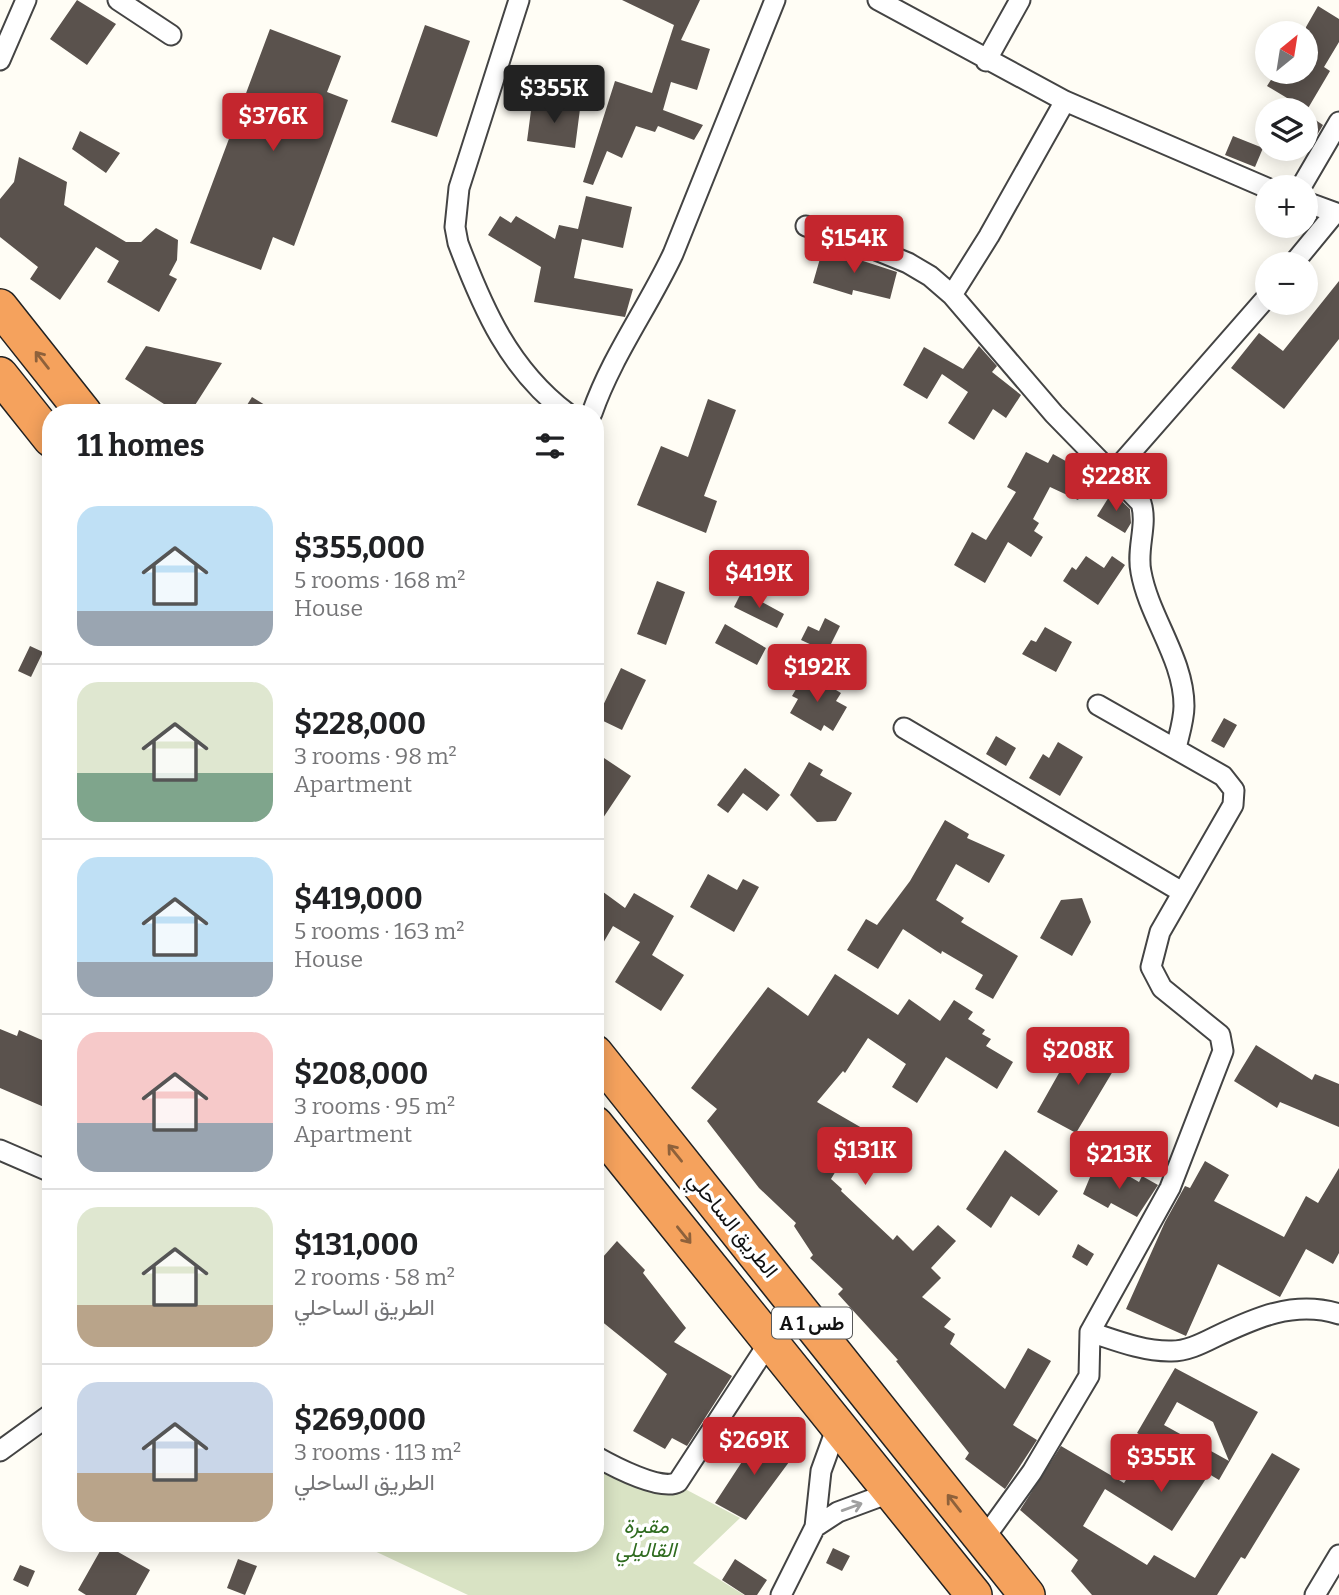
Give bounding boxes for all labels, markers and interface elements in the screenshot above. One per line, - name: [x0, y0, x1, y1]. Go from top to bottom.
- north arrow: [1255, 21, 1318, 84]
- map controls: [1255, 21, 1318, 315]
- pin: $355K: [505, 66, 603, 125]
- text: $355K: [520, 74, 588, 102]
- pin: $376K: [224, 94, 322, 153]
- button: layers: [1255, 98, 1318, 161]
- text: $376K: [238, 102, 308, 130]
- button: +: [1255, 175, 1318, 238]
- pin: $154K: [805, 216, 903, 275]
- text: $154K: [821, 224, 887, 252]
- button: −: [1255, 252, 1318, 315]
- one-way arrow: [35, 351, 50, 370]
- icon: filters: [531, 427, 569, 465]
- text: 11 homes: [77, 428, 205, 464]
- pin: $228K: [1067, 454, 1165, 513]
- text: $228K: [1081, 462, 1151, 490]
- text: $355,000: [294, 530, 425, 566]
- icon: home: [133, 534, 217, 618]
- pin: $419K: [710, 550, 808, 610]
- text: $419K: [725, 559, 793, 587]
- text: 5 rooms · 168 m²: [294, 566, 465, 594]
- text: House: [294, 594, 363, 622]
- pin: $192K: [768, 644, 866, 704]
- text: $192K: [784, 653, 850, 681]
- text: $228,000: [294, 706, 426, 742]
- icon: home: [133, 710, 217, 794]
- text: 3 rooms · 98 m²: [294, 742, 457, 770]
- text: Apartment: [294, 770, 412, 798]
- text: $419,000: [294, 881, 423, 917]
- icon: home: [133, 885, 217, 969]
- text: 5 rooms · 163 m²: [294, 917, 464, 945]
- text: House: [294, 945, 363, 973]
- pin: $208K: [1029, 1028, 1127, 1087]
- text: $208K: [1042, 1036, 1114, 1064]
- text: $208,000: [294, 1056, 428, 1092]
- icon: home: [133, 1060, 217, 1144]
- text: 3 rooms · 95 m²: [294, 1092, 455, 1120]
- text: Apartment: [294, 1120, 412, 1148]
- pin: $131K: [816, 1128, 914, 1187]
- pin: $213K: [1070, 1132, 1168, 1191]
- text: $131K: [833, 1136, 897, 1164]
- text: $213K: [1086, 1140, 1152, 1168]
- one-way arrow: [667, 1144, 682, 1162]
- street label: الطريق الساحلي: [679, 1167, 784, 1286]
- one-way arrow: [676, 1225, 692, 1243]
- text: $131,000: [294, 1227, 419, 1263]
- icon: home: [133, 1235, 217, 1319]
- text: 2 rooms · 58 m²: [294, 1263, 455, 1291]
- text: الطريق الساحلي: [294, 1293, 435, 1321]
- road number: A 1 طس: [772, 1308, 852, 1338]
- text: $269,000: [294, 1402, 426, 1438]
- icon: home: [133, 1410, 217, 1494]
- pin: $269K: [705, 1418, 803, 1477]
- text: $269K: [719, 1426, 789, 1454]
- pin: $355K: [1112, 1434, 1210, 1494]
- text: 3 rooms · 113 m²: [294, 1438, 461, 1466]
- text: $355K: [1127, 1443, 1195, 1471]
- text: الطريق الساحلي: [294, 1468, 435, 1496]
- one-way arrow: [947, 1494, 962, 1513]
- one-way arrow: [841, 1500, 863, 1512]
- park label: مقبرة القاليلي: [616, 1513, 679, 1567]

